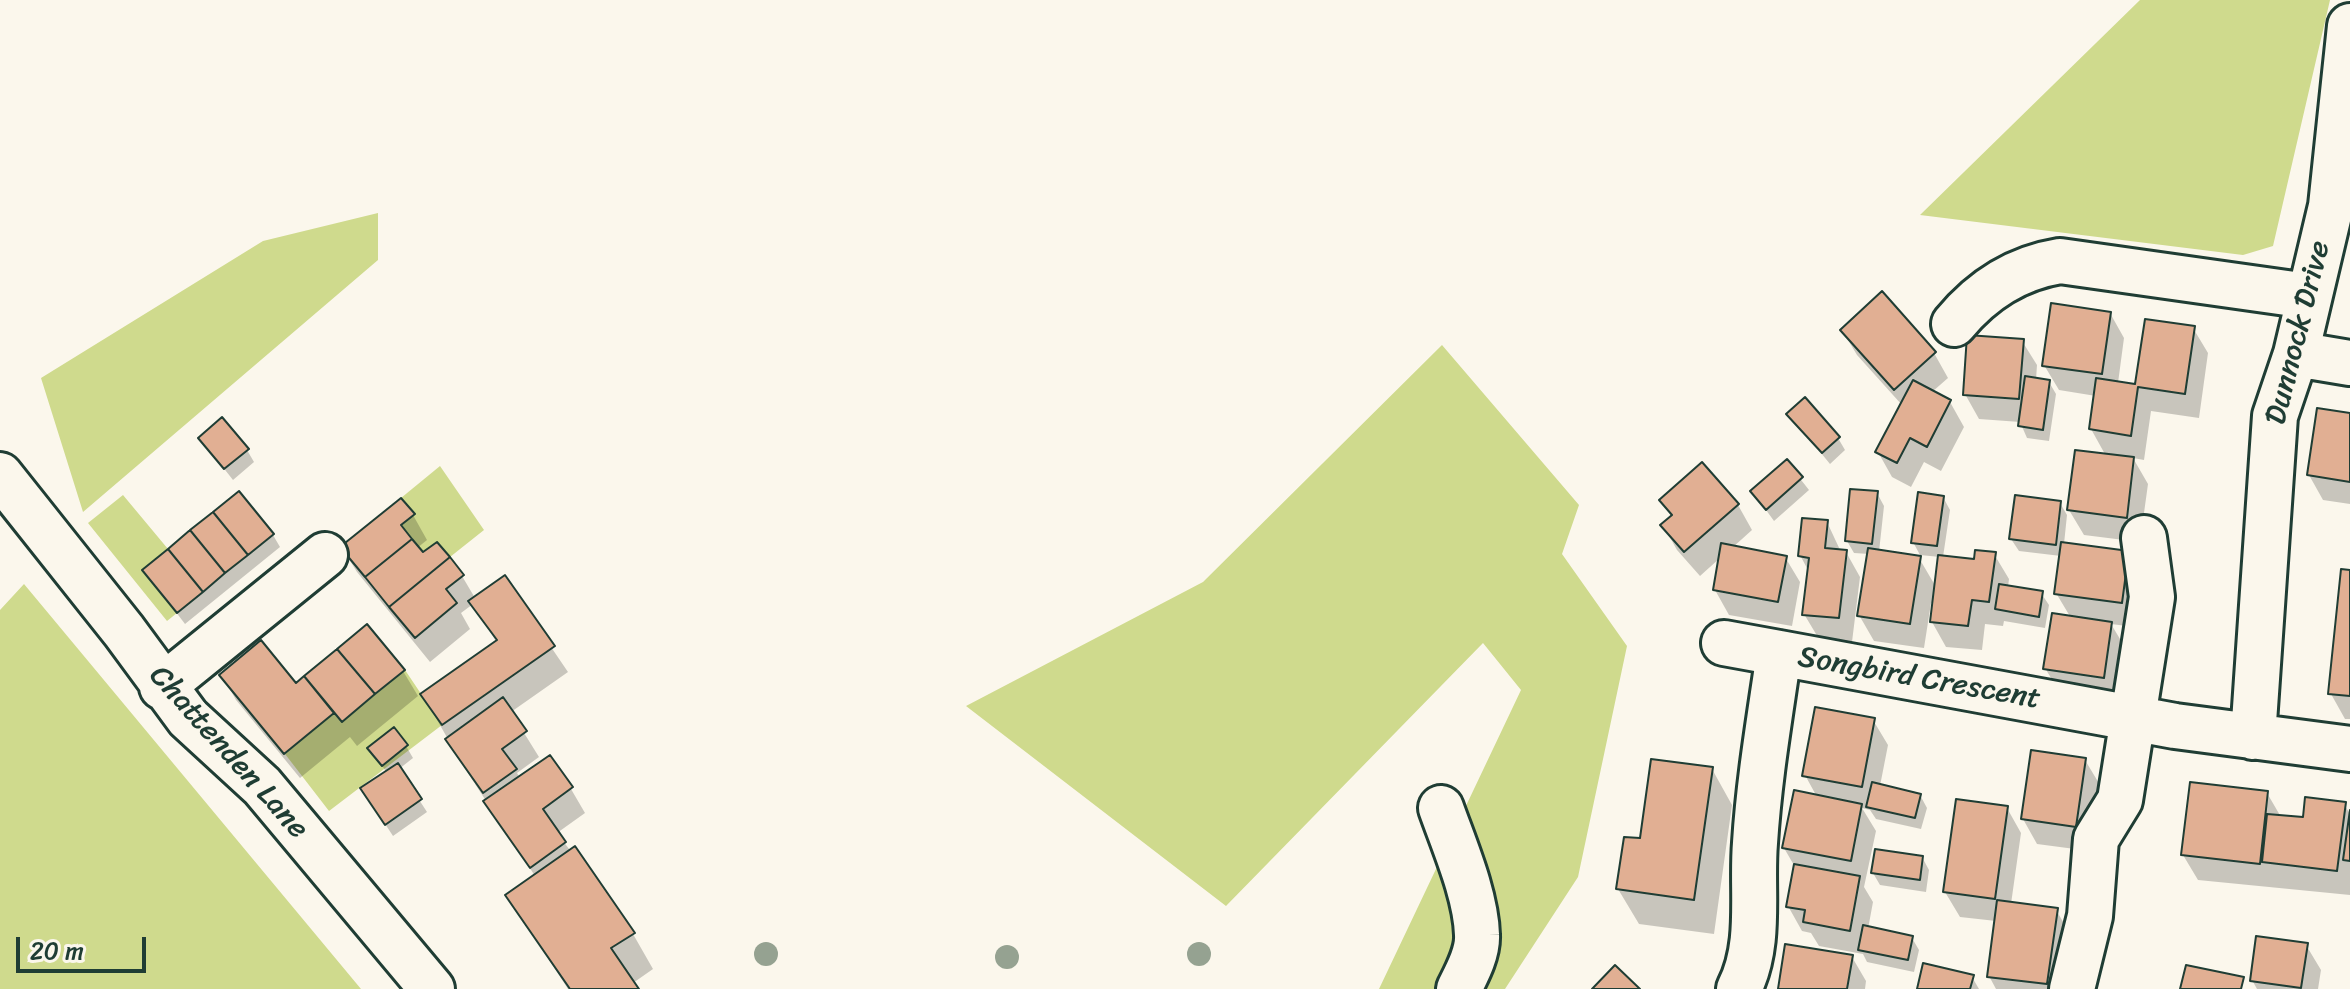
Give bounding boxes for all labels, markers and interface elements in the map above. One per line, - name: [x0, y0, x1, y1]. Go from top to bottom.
- street label: Dunnock Drive: [2259, 237, 2339, 429]
- street label: Songbird Crescent: [1795, 640, 2043, 718]
- street label: Chattenden Lane: [141, 659, 315, 847]
- scale bar: [20, 921, 150, 971]
- text: 20 m: [30, 930, 84, 972]

